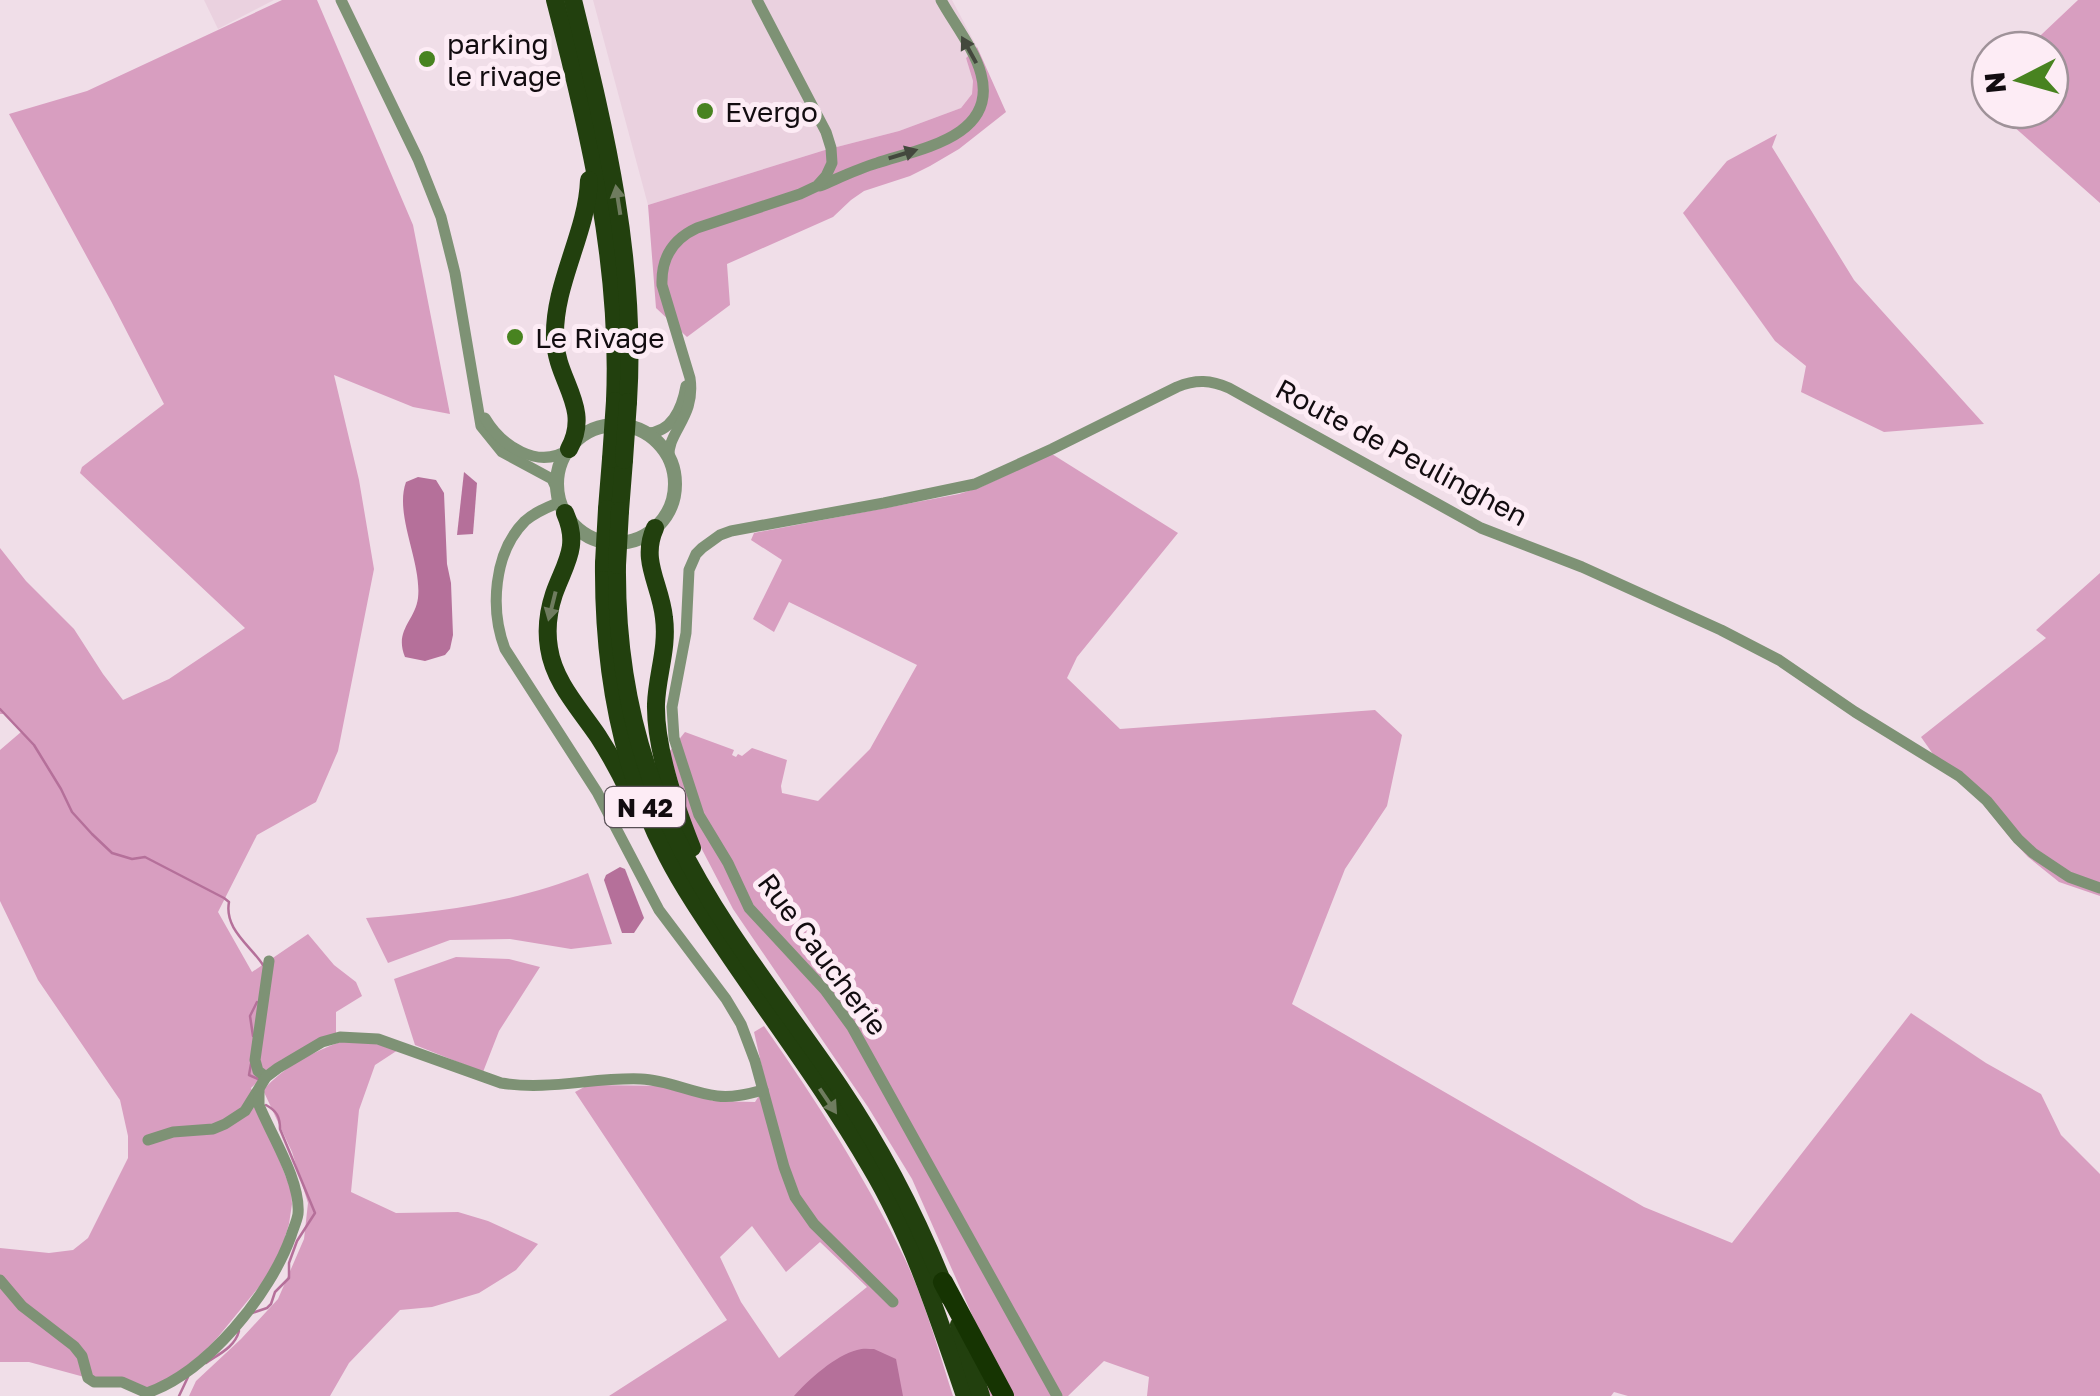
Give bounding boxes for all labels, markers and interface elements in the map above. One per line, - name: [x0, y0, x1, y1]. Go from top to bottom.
- place label: parking le rivage: [447, 27, 561, 92]
- north arrow: [1970, 30, 2070, 130]
- one-way arrow: [961, 36, 979, 64]
- marker: parking le rivage: [416, 48, 438, 70]
- text: N: [1977, 70, 2012, 95]
- place label: Evergo: [725, 95, 818, 128]
- marker: Evergo: [694, 100, 716, 122]
- one-way arrow: [888, 146, 918, 161]
- one-way arrow: [610, 184, 625, 215]
- place label: Le Rivage: [535, 321, 665, 354]
- marker: Le Rivage: [504, 326, 526, 348]
- street label: Route de Peulinghen: [1271, 372, 1533, 532]
- one-way arrow: [544, 591, 559, 622]
- road number: N 42: [605, 787, 685, 827]
- street label: Rue Caucherie: [751, 867, 895, 1041]
- one-way arrow: [818, 1087, 836, 1114]

